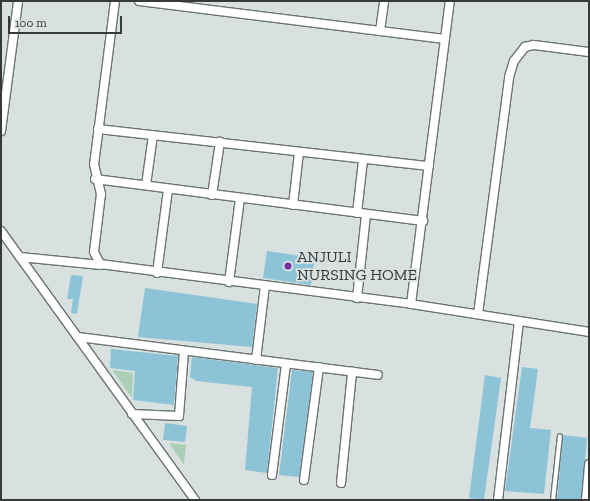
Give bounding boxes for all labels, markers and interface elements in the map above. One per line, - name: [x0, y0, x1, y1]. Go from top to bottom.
- scale bar: [10, 8, 124, 34]
- text: 100 m: [15, 16, 47, 30]
- place label: ANJULI NURSING HOME: [297, 247, 417, 285]
- marker: ANJULI NURSING HOME: [282, 260, 294, 272]

